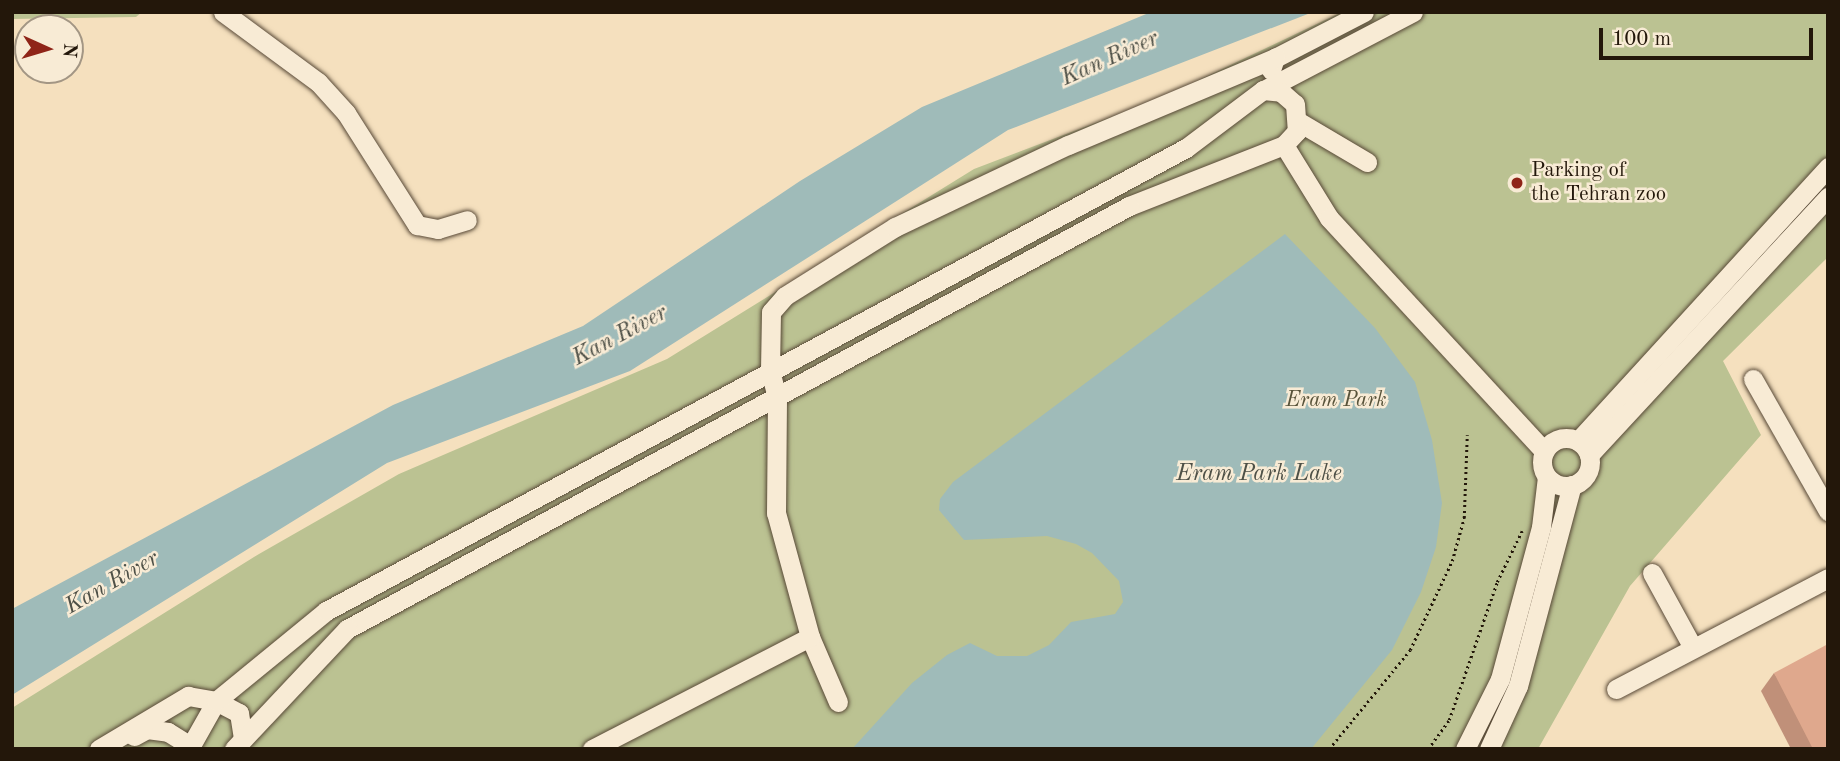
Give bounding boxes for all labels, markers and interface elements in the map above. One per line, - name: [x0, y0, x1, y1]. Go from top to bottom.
- north arrow: [14, 14, 84, 84]
- scale bar: [1602, 14, 1815, 58]
- water label: Kan River: [1057, 25, 1163, 93]
- text: 100 m: [1612, 29, 1671, 50]
- text: N: [58, 42, 78, 58]
- place label: Parking of the Tehran zoo: [1531, 158, 1666, 208]
- marker: Parking of the Tehran zoo: [1509, 175, 1525, 191]
- water label: Kan River: [568, 299, 672, 373]
- park label: Eram Park: [1285, 388, 1387, 414]
- water label: Eram Park Lake: [1176, 460, 1342, 488]
- water label: Kan River: [60, 545, 164, 621]

